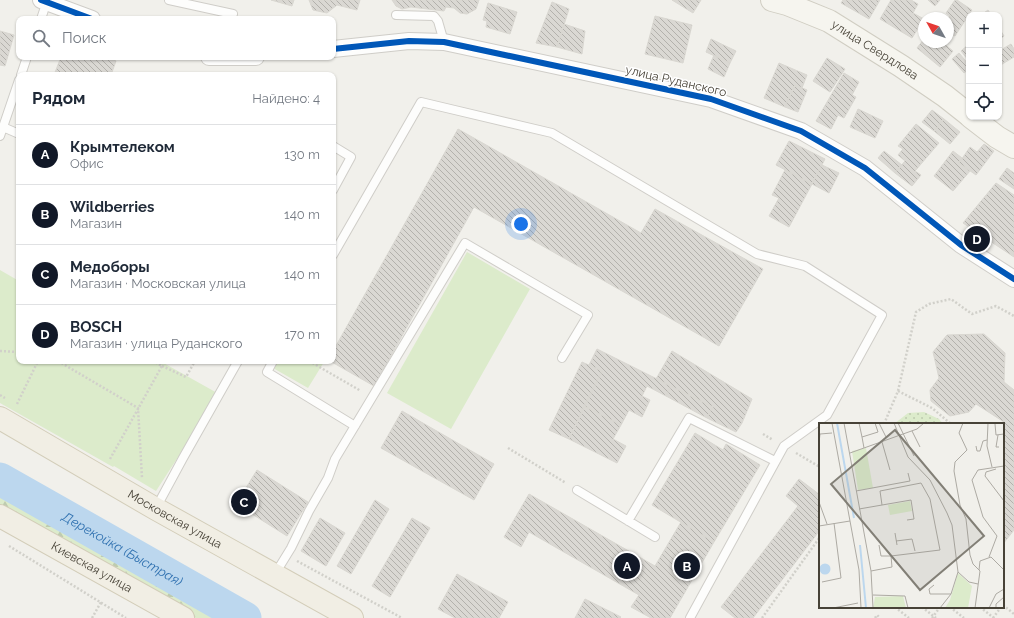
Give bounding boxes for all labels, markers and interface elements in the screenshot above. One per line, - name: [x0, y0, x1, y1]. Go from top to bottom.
- north arrow: [918, 12, 954, 48]
- map controls: [966, 12, 1002, 120]
- button: +: [966, 12, 1002, 48]
- search box: [16, 16, 336, 60]
- street label: улица Свердлова: [829, 17, 921, 83]
- icon: search: [30, 27, 52, 49]
- text: Поиск: [62, 29, 107, 47]
- button: −: [966, 48, 1002, 84]
- street label: улица Руданского: [624, 63, 728, 99]
- button: locate: [966, 84, 1002, 120]
- text: Рядом: [32, 88, 85, 108]
- text: Найдено: 4: [252, 91, 320, 106]
- text: Крымтелеком: [70, 138, 175, 156]
- text: A: [41, 147, 49, 162]
- text: 130 m: [284, 147, 320, 162]
- text: Офис: [70, 156, 104, 171]
- text: Wildberries: [70, 198, 154, 216]
- text: B: [41, 207, 49, 222]
- text: 140 m: [284, 207, 320, 222]
- your location: [511, 214, 531, 234]
- text: Магазин: [70, 216, 122, 231]
- pin: D: [964, 224, 990, 254]
- text: Медоборы: [70, 258, 150, 276]
- text: C: [41, 267, 49, 282]
- text: 140 m: [284, 267, 320, 282]
- text: Магазин · Московская улица: [70, 276, 246, 291]
- text: BOSCH: [70, 318, 122, 336]
- text: D: [40, 327, 50, 342]
- text: 170 m: [284, 327, 320, 342]
- text: Магазин · улица Руданского: [70, 336, 243, 351]
- inset map: [819, 423, 1004, 608]
- street label: Московская улица: [125, 487, 224, 551]
- pin: C: [231, 487, 257, 517]
- water label: Дерекойка (Быстрая): [59, 508, 186, 589]
- street label: Киевская улица: [49, 539, 135, 595]
- pin: A: [614, 551, 640, 581]
- pin: B: [674, 551, 700, 581]

